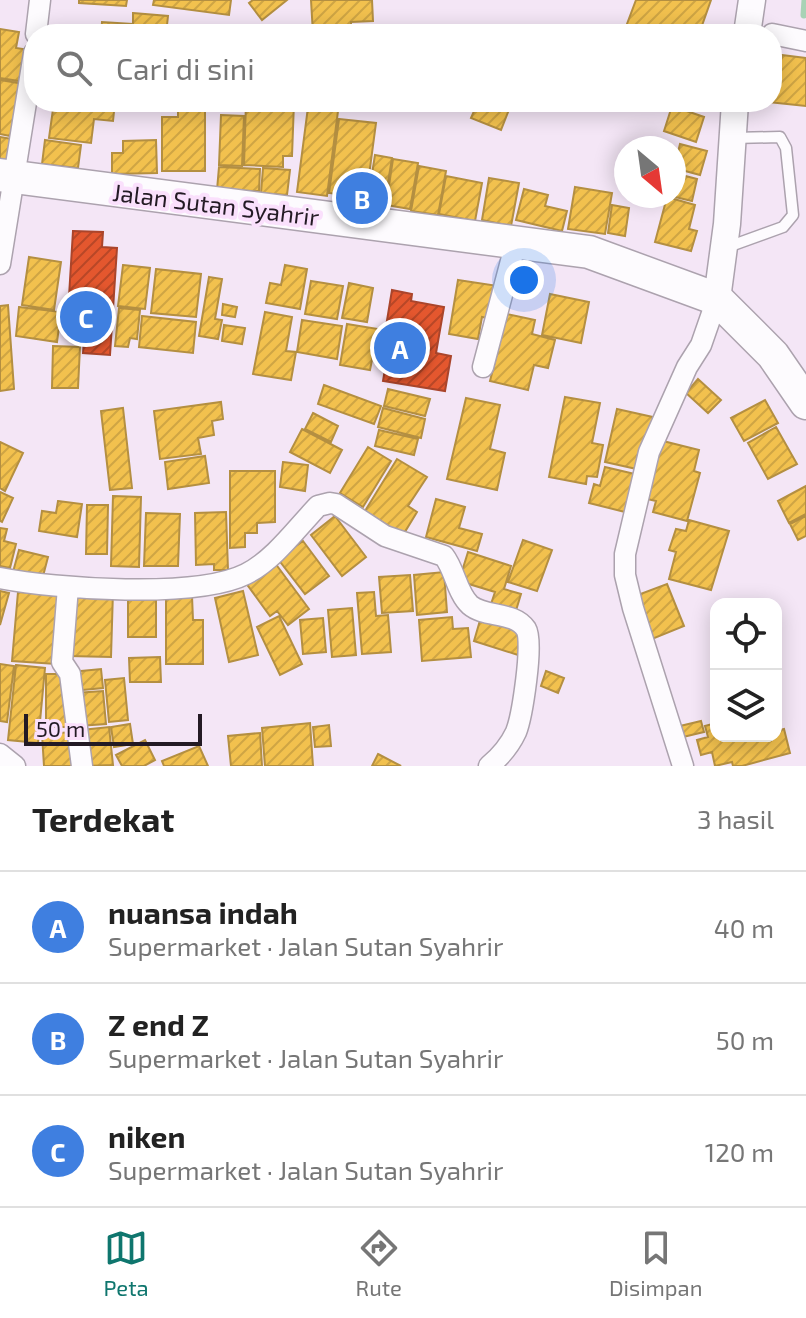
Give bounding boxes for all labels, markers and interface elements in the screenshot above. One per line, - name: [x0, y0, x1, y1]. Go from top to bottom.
- search box: [24, 24, 782, 112]
- icon: search: [52, 46, 96, 90]
- text: Cari di sini: [116, 50, 255, 86]
- north arrow: [614, 136, 686, 208]
- pin: B: [336, 168, 388, 228]
- street label: Jalan Sutan Syahrir: [111, 177, 321, 231]
- your location: [504, 260, 544, 300]
- pin: C: [60, 287, 112, 347]
- pin: A: [374, 318, 426, 378]
- map controls: [710, 598, 782, 742]
- button: locate: [710, 598, 782, 670]
- button: layers: [710, 670, 782, 742]
- scale bar: [24, 710, 202, 746]
- text: 50 m: [36, 715, 85, 741]
- text: Terdekat: [32, 798, 174, 839]
- text: 3 hasil: [697, 803, 774, 834]
- text: nuansa indah: [108, 894, 298, 930]
- text: A: [50, 912, 66, 943]
- text: 40 m: [714, 912, 774, 943]
- text: Supermarket · Jalan Sutan Syahrir: [108, 930, 503, 961]
- text: Z end Z: [108, 1006, 209, 1042]
- text: B: [50, 1024, 66, 1055]
- text: 50 m: [716, 1024, 774, 1055]
- text: Supermarket · Jalan Sutan Syahrir: [108, 1042, 503, 1073]
- text: niken: [108, 1118, 185, 1154]
- text: C: [50, 1136, 66, 1167]
- text: 120 m: [705, 1136, 774, 1167]
- text: Supermarket · Jalan Sutan Syahrir: [108, 1154, 503, 1185]
- tab: Peta: [103, 1226, 149, 1300]
- tab: Rute: [356, 1226, 402, 1300]
- tab: Disimpan: [609, 1226, 702, 1300]

